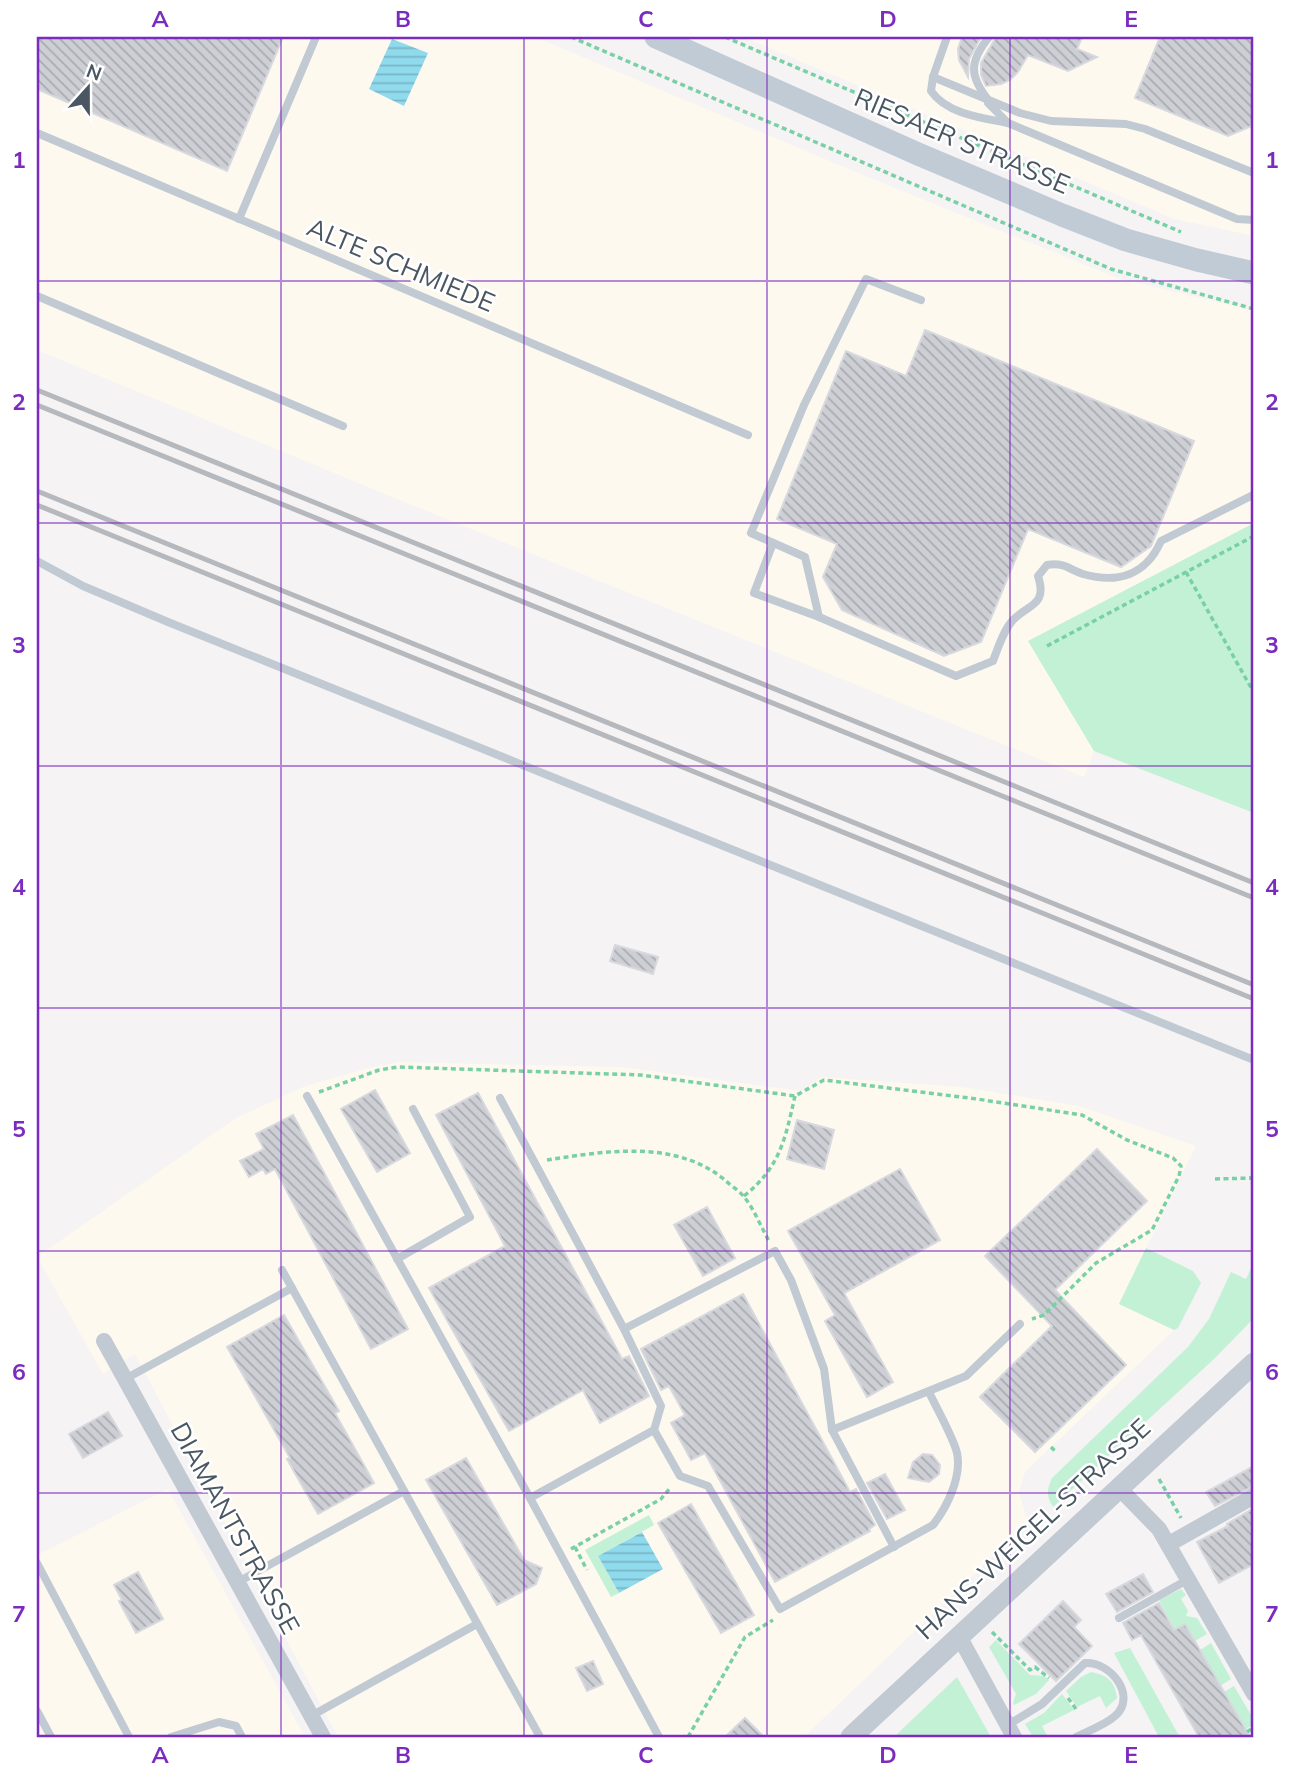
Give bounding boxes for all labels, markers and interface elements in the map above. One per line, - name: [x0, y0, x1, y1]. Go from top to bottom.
- text: A: [151, 4, 169, 33]
- text: B: [395, 4, 411, 33]
- text: C: [638, 4, 654, 33]
- text: D: [879, 4, 897, 33]
- text: E: [1124, 4, 1138, 33]
- north arrow: [52, 52, 122, 122]
- text: N: [83, 58, 105, 86]
- street label: RIESAER STRASSE: [849, 80, 1075, 201]
- text: 1: [12, 145, 26, 174]
- text: 1: [1265, 145, 1279, 174]
- street label: ALTE SCHMIEDE: [302, 210, 500, 319]
- text: 2: [12, 387, 26, 416]
- text: 2: [1265, 387, 1279, 416]
- text: 3: [12, 630, 26, 659]
- text: 3: [1265, 630, 1279, 659]
- text: 4: [12, 872, 26, 901]
- text: 4: [1265, 872, 1279, 901]
- text: 5: [12, 1114, 26, 1143]
- text: 5: [1265, 1114, 1279, 1143]
- text: 6: [12, 1357, 26, 1386]
- text: 6: [1265, 1357, 1279, 1386]
- street label: HANS-WEIGEL-STRASSE: [908, 1411, 1157, 1646]
- street label: DIAMANTSTRASSE: [164, 1416, 307, 1639]
- text: 7: [12, 1599, 26, 1628]
- text: 7: [1265, 1599, 1279, 1628]
- text: A: [151, 1740, 169, 1769]
- text: B: [395, 1740, 411, 1769]
- text: C: [638, 1740, 654, 1769]
- text: D: [879, 1740, 897, 1769]
- text: E: [1124, 1740, 1138, 1769]

